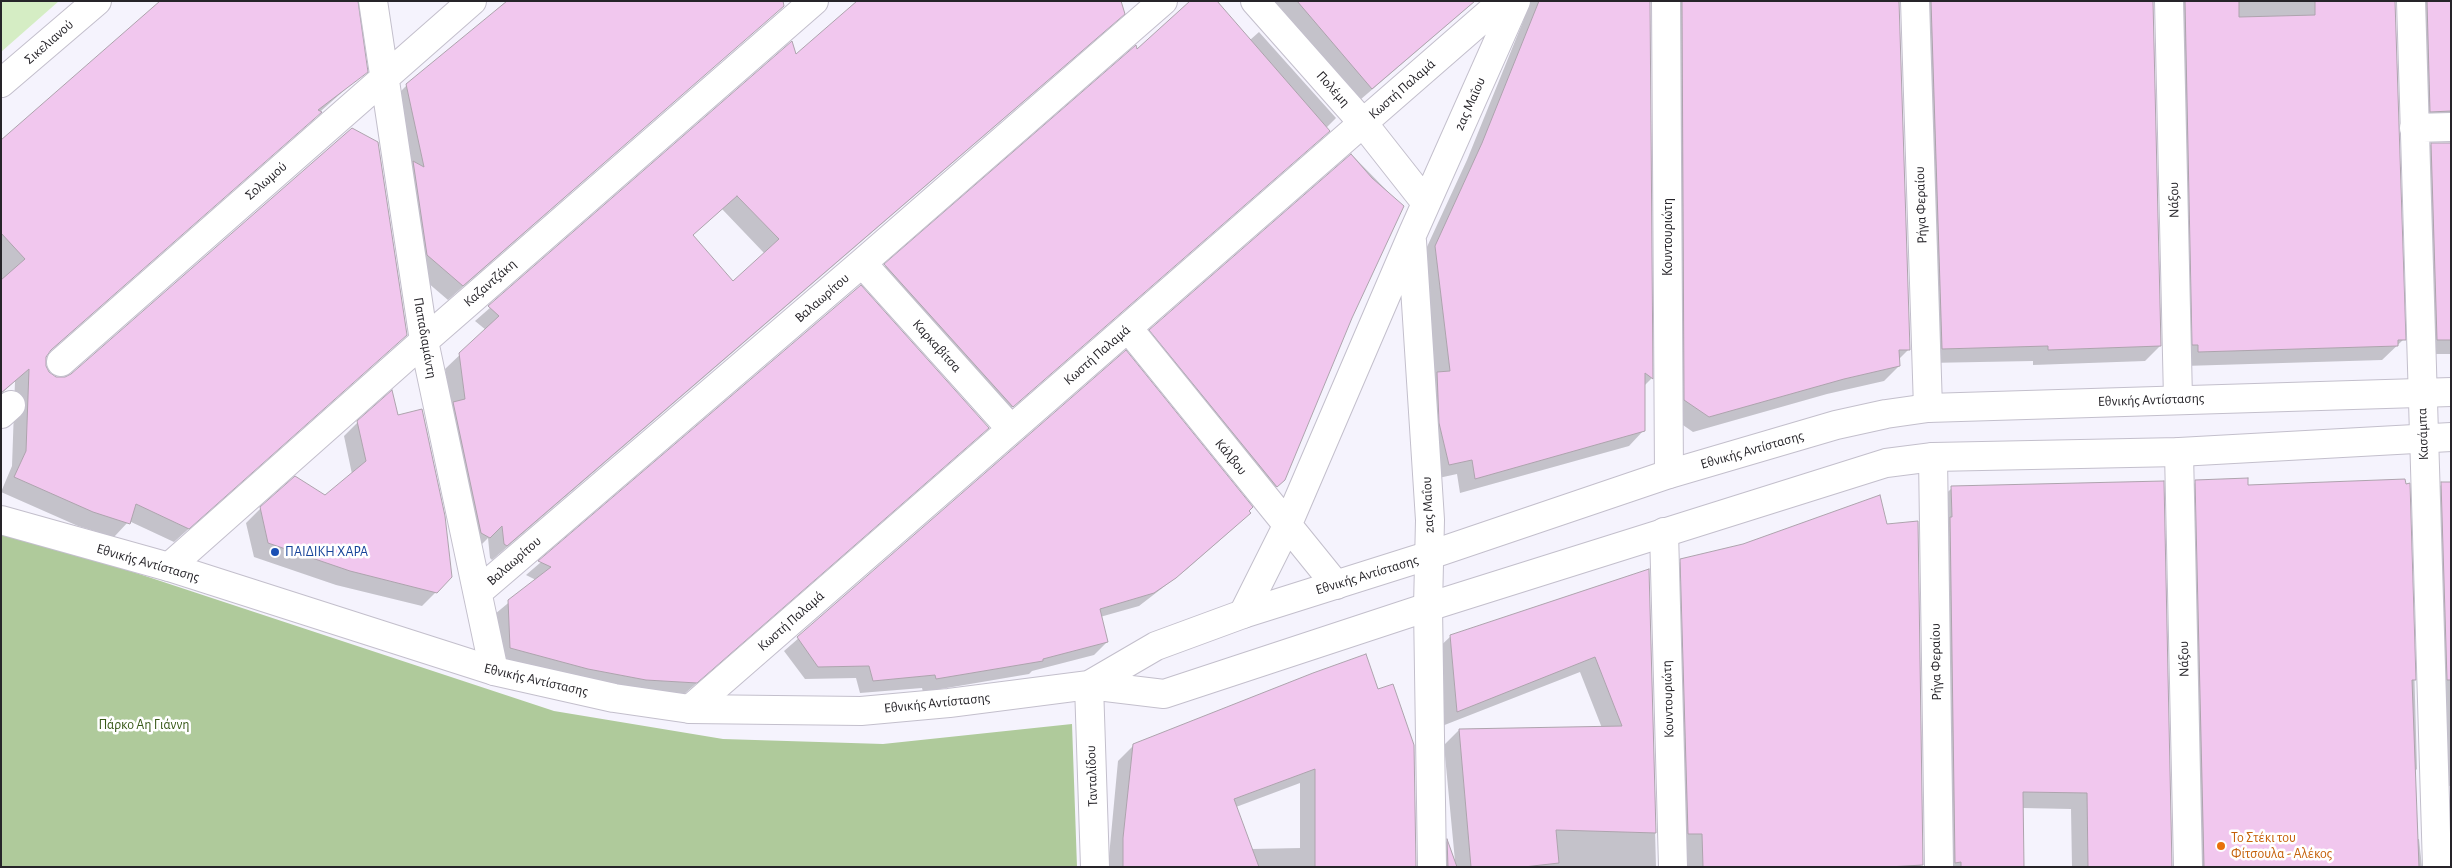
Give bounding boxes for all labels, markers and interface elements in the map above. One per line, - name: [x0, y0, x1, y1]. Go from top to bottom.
- street label: Σικελιανού: [21, 16, 77, 68]
- street label: Κωστή Παλαμά: [1365, 55, 1439, 123]
- street label: Πολέμη: [1313, 68, 1353, 110]
- street label: 2ας Μαΐου: [1451, 75, 1489, 133]
- street label: Σολωμού: [242, 158, 290, 204]
- street label: Ρήγα Φεραίου: [1911, 166, 1931, 244]
- street label: Νάξου: [2165, 182, 2183, 218]
- street label: Κουντουριώτη: [1660, 198, 1676, 276]
- street label: Καζαντζάκη: [460, 256, 520, 310]
- street label: Βαλαωρίτου: [791, 270, 853, 326]
- street label: Παπαδιαμάντη: [410, 296, 440, 380]
- street label: Καρκαβίτσα: [909, 316, 965, 376]
- street label: Κωστή Παλαμά: [1060, 321, 1134, 389]
- street label: Εθνικής Αντίστασης: [2097, 390, 2205, 410]
- street label: Κασάμπα: [2414, 408, 2432, 460]
- street label: Εθνικής Αντίστασης: [1698, 427, 1806, 473]
- street label: Κάλβου: [1211, 436, 1251, 478]
- street label: 2ας Μαΐου: [1418, 476, 1438, 534]
- street label: Βαλαωρίτου: [483, 533, 545, 589]
- street label: Εθνικής Αντίστασης: [94, 540, 202, 586]
- place label: ΠΑΙΔΙΚΗ ΧΑΡΑ: [285, 544, 368, 560]
- marker: ΠΑΙΔΙΚΗ ΧΑΡΑ: [269, 546, 281, 558]
- street label: Εθνικής Αντίστασης: [1314, 551, 1420, 599]
- street label: Κωστή Παλαμά: [754, 587, 828, 655]
- street label: Ρήγα Φεραίου: [1927, 623, 1945, 701]
- street label: Νάξου: [2175, 641, 2193, 677]
- street label: Εθνικής Αντίστασης: [482, 660, 590, 700]
- street label: Κουντουριώτη: [1658, 660, 1678, 738]
- street label: Εθνικής Αντίστασης: [883, 689, 991, 717]
- park label: Πάρκο Αη Γιάννη: [98, 717, 190, 733]
- street label: Τανταλίδου: [1083, 745, 1101, 807]
- place label: Το Στέκι του Φίτσουλα - Αλέκος: [2231, 830, 2332, 862]
- marker: Το Στέκι του Φίτσουλα - Αλέκος: [2215, 840, 2227, 852]

